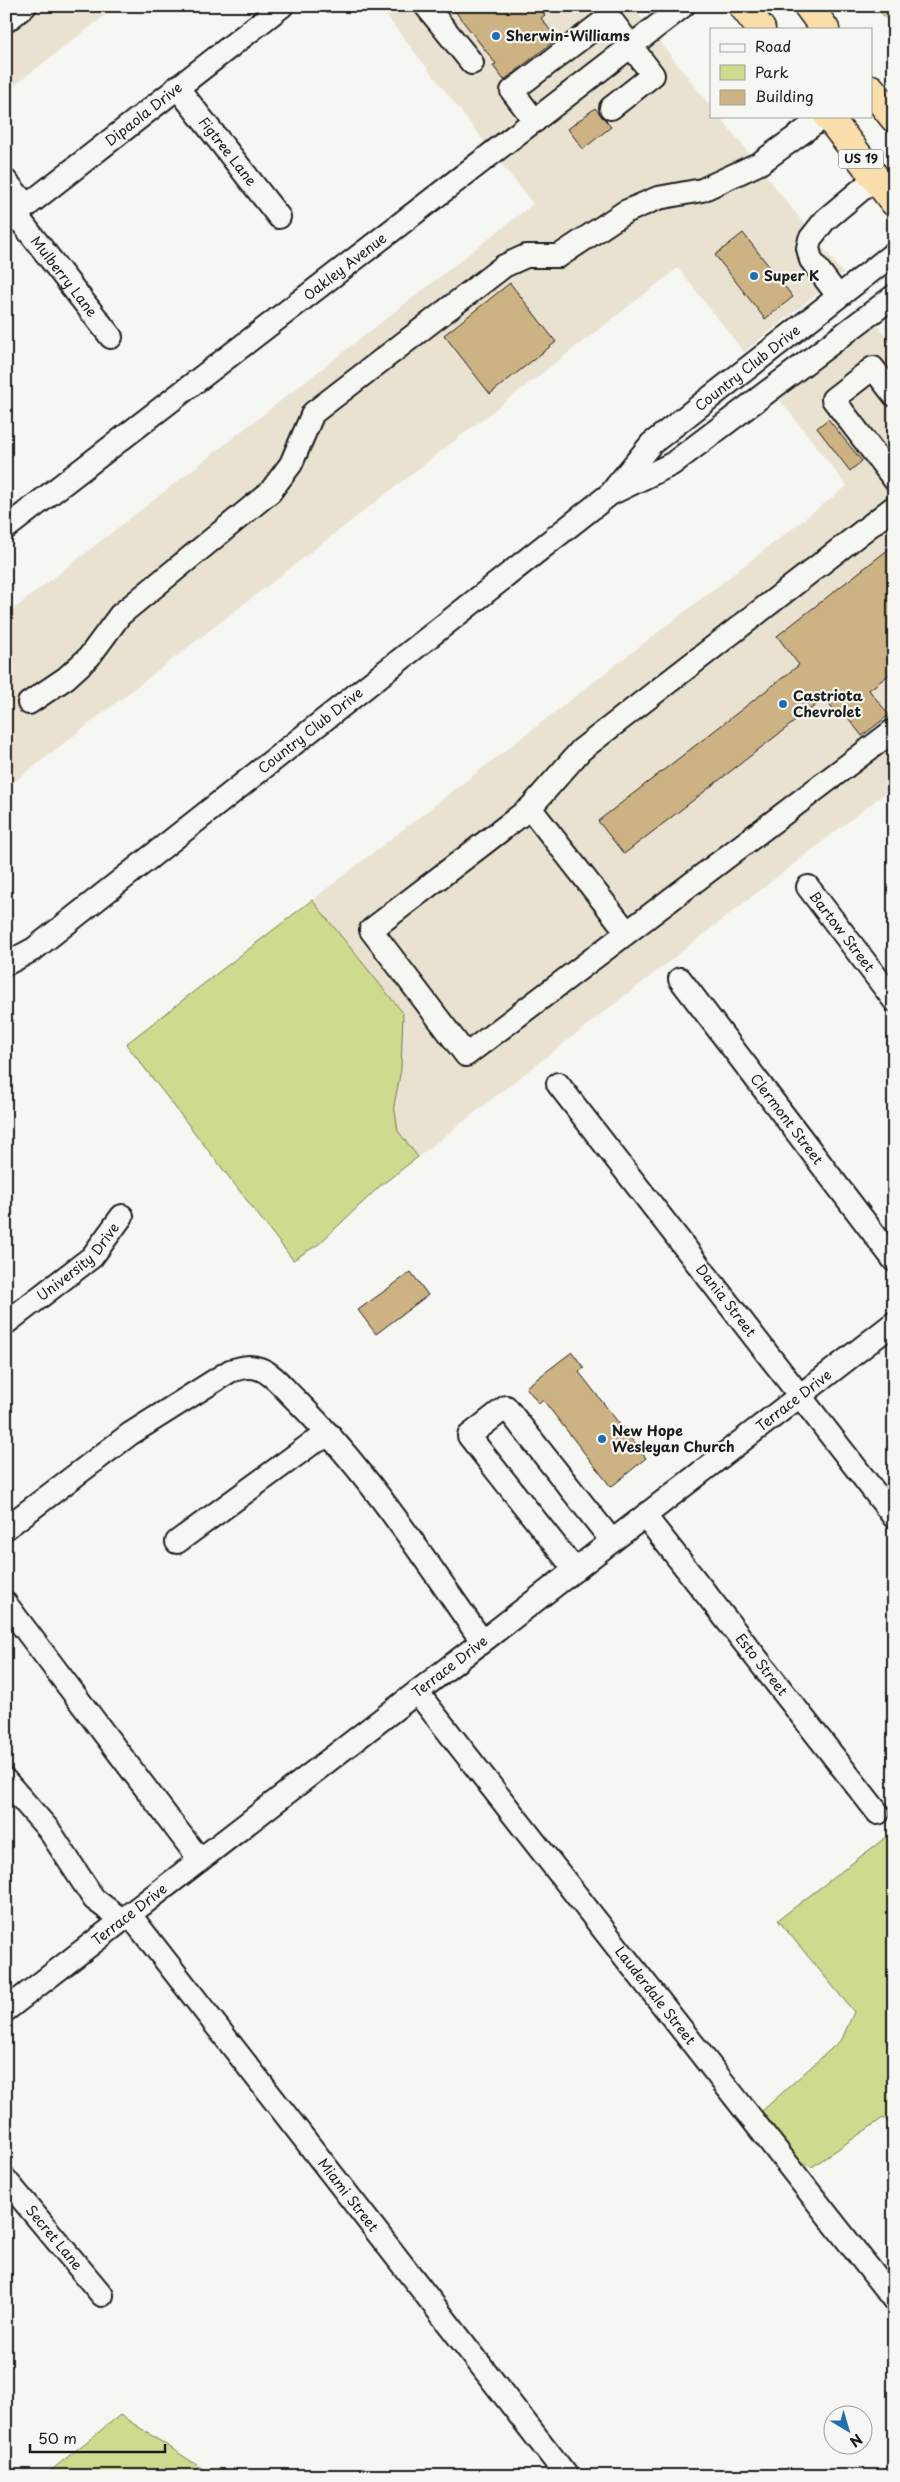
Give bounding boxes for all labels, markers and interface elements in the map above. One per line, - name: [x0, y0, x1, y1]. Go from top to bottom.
- place label: Sherwin-Williams: [506, 25, 630, 46]
- legend: [710, 28, 872, 118]
- marker: Sherwin-Williams: [490, 30, 502, 42]
- text: Road: [755, 34, 791, 57]
- text: Park: [755, 60, 789, 83]
- street label: Dipaola Drive: [101, 77, 186, 151]
- text: Building: [755, 84, 814, 107]
- street label: Figtree Lane: [194, 112, 262, 190]
- road number: US 19: [838, 150, 884, 168]
- street label: Oakley Avenue: [299, 227, 391, 305]
- street label: Mulberry Lane: [26, 231, 103, 321]
- place label: Super K: [764, 265, 819, 286]
- marker: Super K: [748, 270, 760, 282]
- street label: Country Club Drive: [690, 320, 804, 416]
- street label: Country Club Drive: [253, 682, 367, 778]
- place label: Castriota Chevrolet: [793, 685, 863, 722]
- marker: Castriota Chevrolet: [777, 698, 789, 710]
- street label: Bartow Street: [805, 886, 880, 976]
- street label: Clermont Street: [746, 1069, 829, 1169]
- street label: University Drive: [32, 1218, 124, 1306]
- street label: Dania Street: [691, 1259, 762, 1341]
- street label: Terrace Drive: [751, 1364, 836, 1436]
- place label: New Hope Wesleyan Church: [612, 1420, 735, 1457]
- marker: New Hope Wesleyan Church: [596, 1433, 608, 1445]
- street label: Esto Street: [731, 1629, 793, 1700]
- street label: Terrace Drive: [407, 1630, 492, 1702]
- street label: Terrace Drive: [87, 1878, 171, 1950]
- street label: Lauderdale Street: [610, 1942, 701, 2049]
- street label: Miami Street: [313, 2154, 384, 2236]
- street label: Secret Lane: [21, 2200, 88, 2275]
- north arrow: [822, 2404, 872, 2454]
- scale bar: [30, 2422, 165, 2454]
- text: 50 m: [38, 2426, 77, 2449]
- text: N: [845, 2429, 867, 2452]

